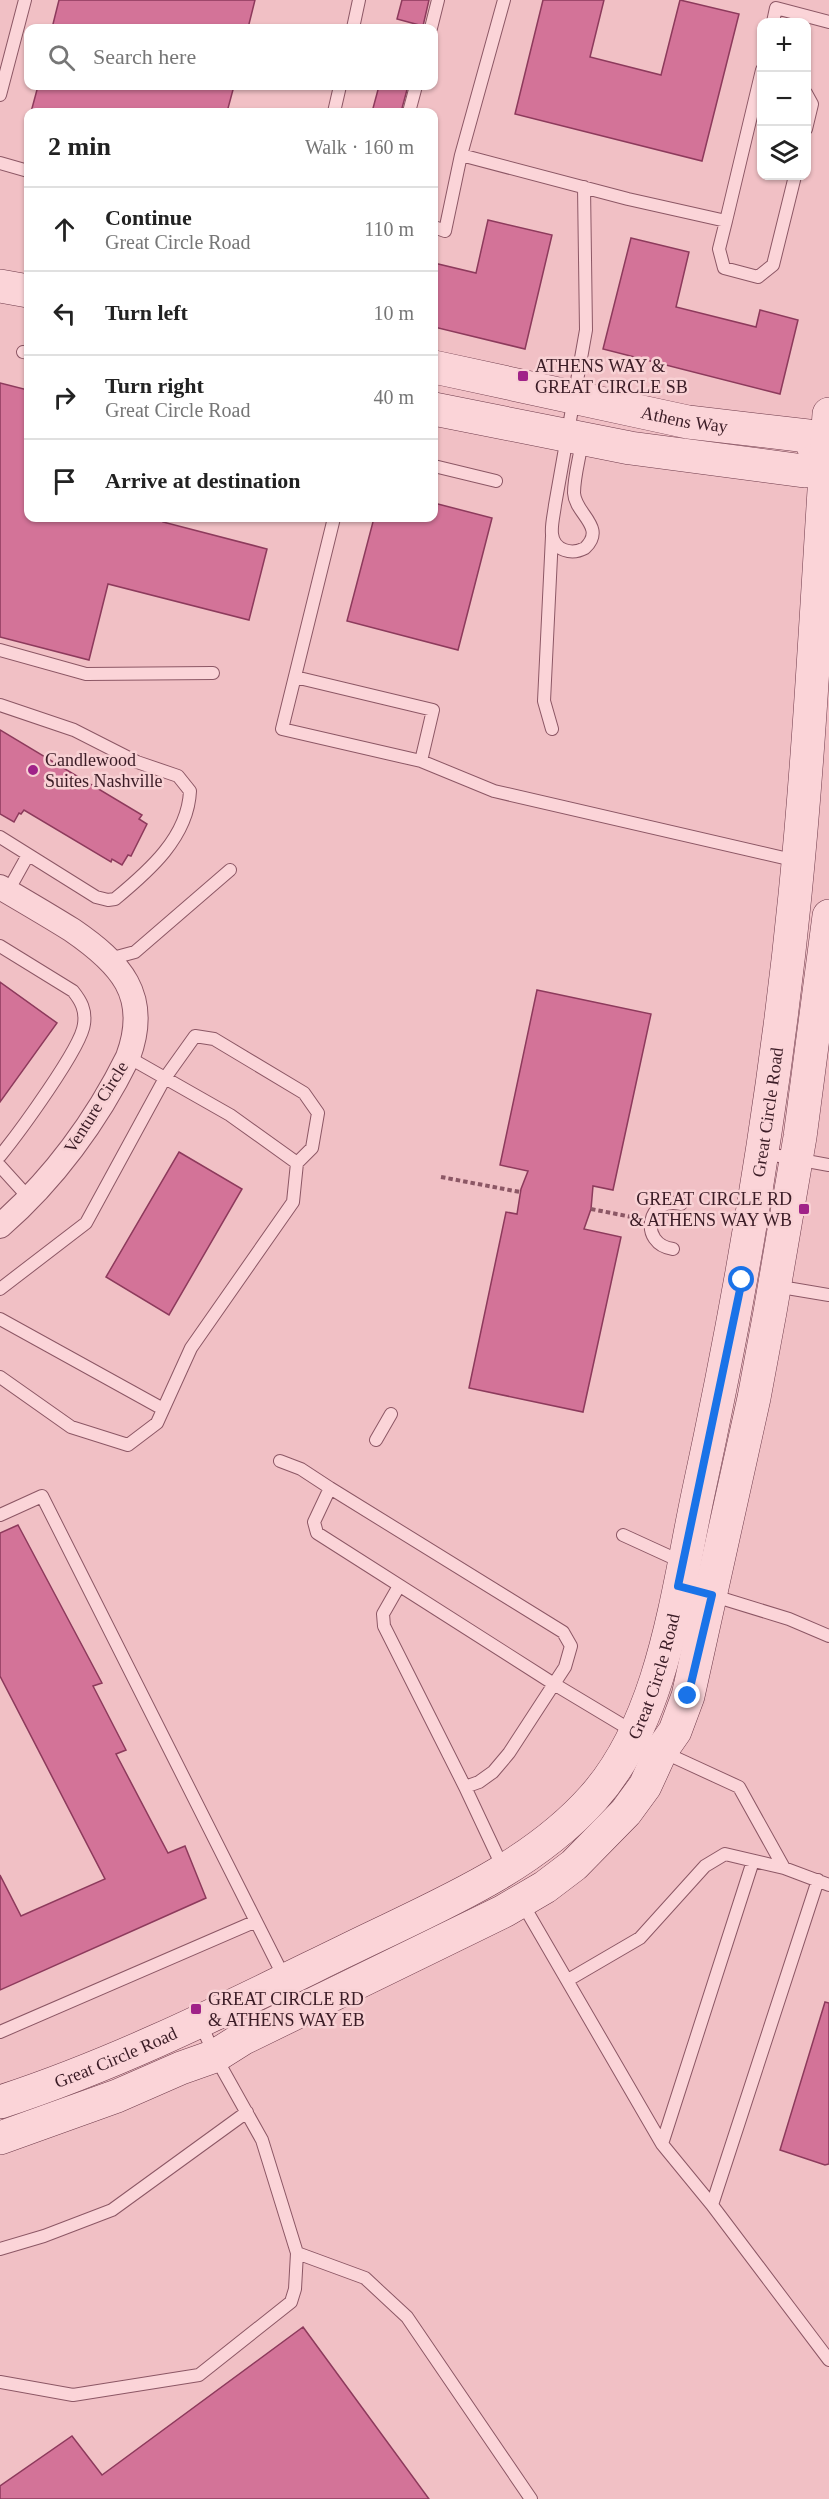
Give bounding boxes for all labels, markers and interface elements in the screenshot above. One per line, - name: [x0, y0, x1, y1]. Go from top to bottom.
- map controls: [757, 18, 811, 180]
- button: +: [757, 18, 811, 72]
- search box: [24, 24, 438, 90]
- icon: search: [45, 41, 78, 74]
- text: Search here: [93, 44, 196, 69]
- button: −: [757, 72, 811, 126]
- button: layers: [757, 126, 811, 180]
- text: 2 min: [48, 132, 111, 161]
- text: Walk · 160 m: [305, 136, 414, 158]
- text: Continue: [105, 205, 192, 230]
- icon: ahead: [48, 213, 81, 246]
- text: 110 m: [364, 218, 414, 240]
- text: Great Circle Road: [105, 231, 251, 253]
- icon: left: [48, 297, 81, 330]
- text: Turn left: [105, 300, 188, 325]
- text: 10 m: [373, 302, 414, 324]
- place label: ATHENS WAY & GREAT CIRCLE SB: [535, 356, 688, 397]
- marker: ATHENS WAY & GREAT CIRCLE SB: [516, 369, 530, 383]
- text: Turn right: [105, 373, 204, 398]
- icon: right: [48, 381, 81, 414]
- text: 40 m: [373, 386, 414, 408]
- text: Great Circle Road: [105, 399, 251, 421]
- street label: Athens Way: [639, 402, 729, 437]
- icon: arrive: [48, 465, 81, 498]
- text: Arrive at destination: [105, 468, 301, 493]
- place label: Candlewood Suites Nashville: [45, 750, 163, 791]
- marker: Candlewood Suites Nashville: [26, 763, 40, 777]
- street label: Great Circle Road: [748, 1046, 787, 1179]
- street label: Venture Circle: [60, 1057, 132, 1157]
- place label: GREAT CIRCLE RD & ATHENS WAY WB: [629, 1189, 792, 1230]
- marker: GREAT CIRCLE RD & ATHENS WAY WB: [797, 1202, 811, 1216]
- route start: [728, 1266, 754, 1292]
- street label: Great Circle Road: [624, 1612, 684, 1742]
- route end: [674, 1682, 700, 1708]
- place label: GREAT CIRCLE RD & ATHENS WAY EB: [208, 1989, 365, 2030]
- marker: GREAT CIRCLE RD & ATHENS WAY EB: [189, 2002, 203, 2016]
- street label: Great Circle Road: [52, 2023, 180, 2092]

